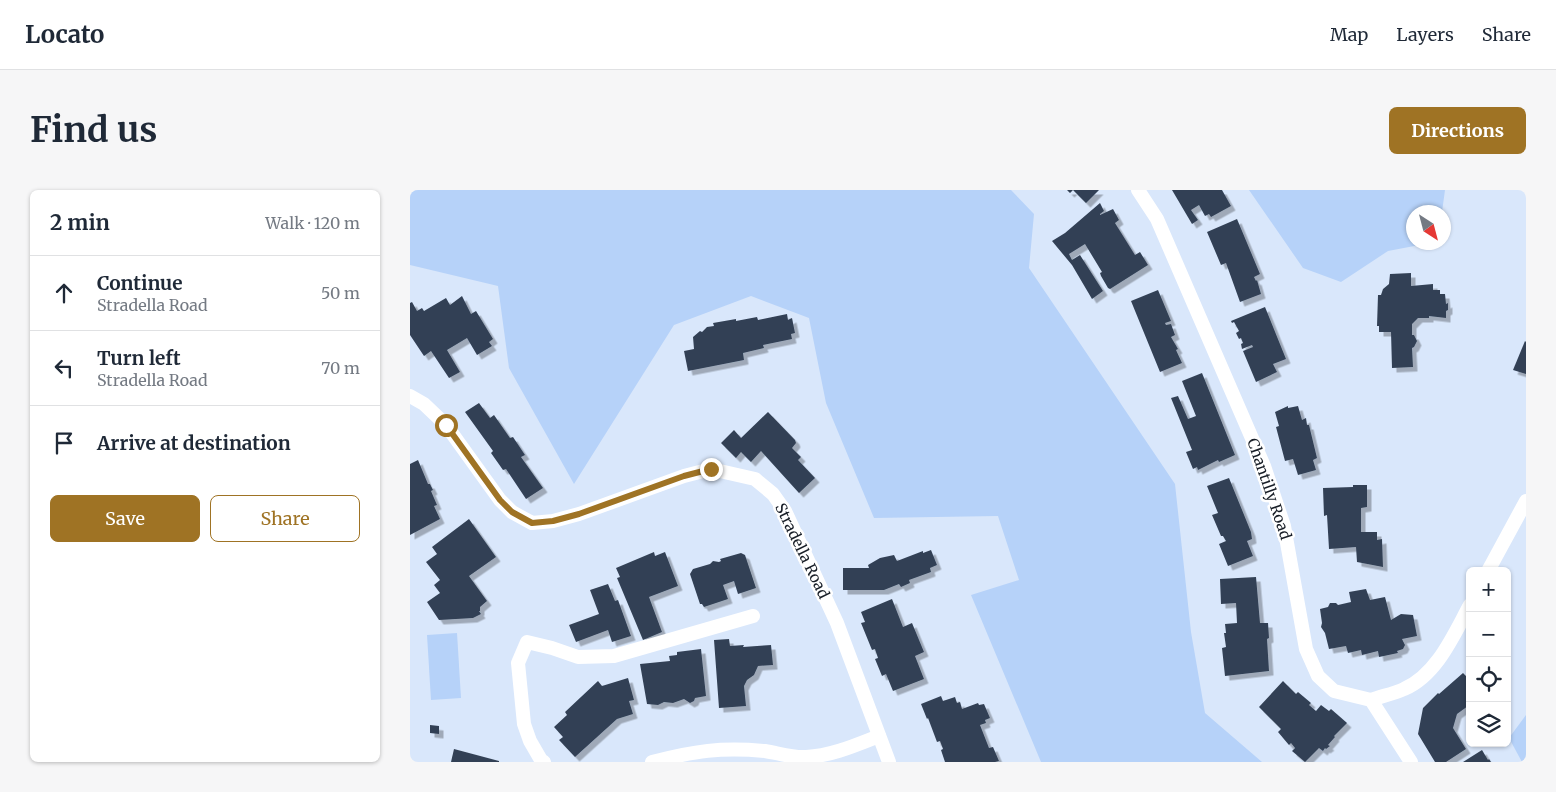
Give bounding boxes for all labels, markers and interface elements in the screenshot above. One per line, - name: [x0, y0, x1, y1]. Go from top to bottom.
- text: Locato: [25, 19, 104, 50]
- text: Map: [1330, 23, 1368, 46]
- text: Layers: [1396, 23, 1454, 46]
- text: Share: [1482, 23, 1531, 46]
- button: Directions: [1389, 107, 1526, 154]
- text: Find us: [30, 108, 157, 152]
- north arrow: [1406, 205, 1451, 250]
- text: 2 min: [50, 209, 110, 236]
- text: Walk · 120 m: [265, 213, 360, 233]
- text: Continue: [97, 271, 183, 295]
- icon: ahead: [50, 279, 78, 307]
- text: 50 m: [321, 283, 360, 303]
- text: Stradella Road: [97, 295, 208, 315]
- text: Turn left: [97, 346, 181, 370]
- icon: left: [50, 354, 78, 382]
- text: 70 m: [321, 358, 360, 378]
- text: Stradella Road: [97, 370, 208, 390]
- route start: [435, 414, 458, 437]
- icon: arrive: [50, 429, 78, 457]
- text: Arrive at destination: [97, 431, 291, 455]
- street label: Chantilly Road: [1243, 436, 1296, 542]
- route end: [700, 458, 723, 481]
- button: Save: [50, 495, 200, 542]
- button: Share: [210, 495, 360, 542]
- street label: Stradella Road: [771, 500, 834, 602]
- map controls: [1466, 567, 1511, 747]
- button: +: [1466, 567, 1511, 612]
- button: −: [1466, 612, 1511, 657]
- button: locate: [1466, 657, 1511, 702]
- button: layers: [1466, 702, 1511, 747]

